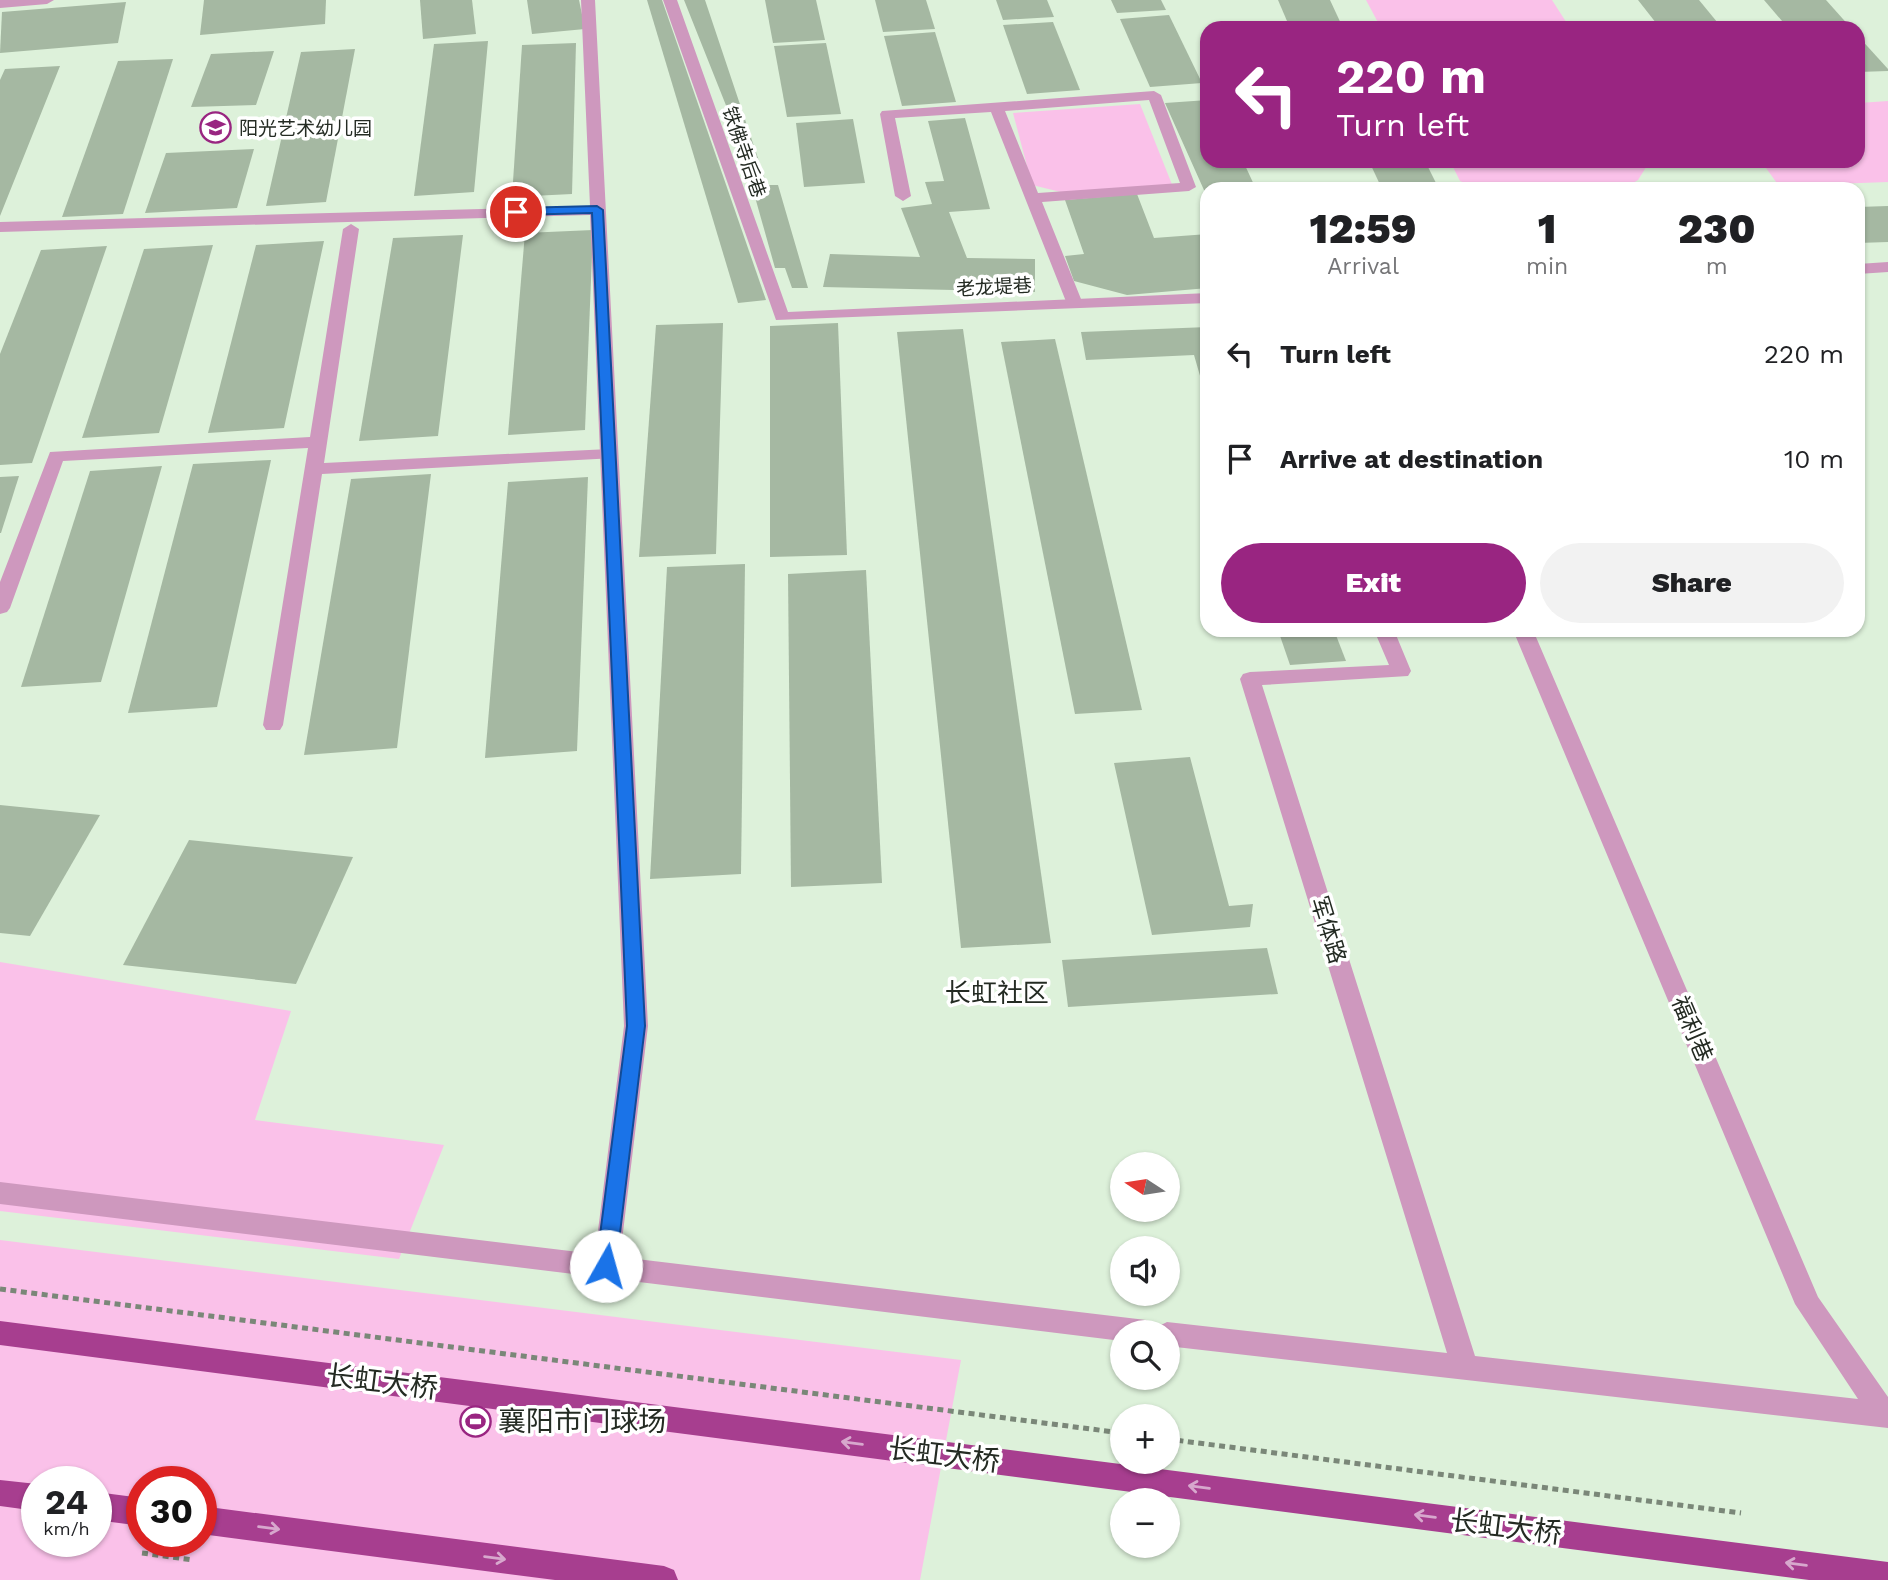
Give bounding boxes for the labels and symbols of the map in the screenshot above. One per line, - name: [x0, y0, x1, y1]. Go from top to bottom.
- street label: 铁佛寺后巷: [718, 103, 770, 201]
- school or university icon: 阳光艺术幼儿园: [199, 111, 233, 145]
- place label: 阳光艺术幼儿园: [239, 117, 372, 140]
- pin: [486, 182, 546, 242]
- street label: 老龙堤巷: [955, 274, 1033, 300]
- street label: 军体路: [1305, 893, 1351, 967]
- district label: 长虹社区: [945, 978, 1049, 1008]
- street label: 福利巷: [1666, 992, 1718, 1066]
- north arrow: [1110, 1152, 1180, 1222]
- position arrow: [569, 1229, 643, 1303]
- street label: 长虹大桥: [324, 1359, 440, 1405]
- sports icon: 襄阳市门球场: [458, 1404, 492, 1438]
- place label: 襄阳市门球场: [498, 1405, 666, 1438]
- street label: 长虹大桥: [886, 1432, 1002, 1478]
- one-way arrow: [841, 1436, 864, 1449]
- speed limit sign: 30: [126, 1466, 217, 1557]
- one-way arrow: [1188, 1481, 1211, 1494]
- street label: 长虹大桥: [1448, 1504, 1564, 1550]
- one-way arrow: [1414, 1510, 1436, 1523]
- one-way arrow: [257, 1522, 280, 1535]
- one-way arrow: [483, 1552, 505, 1565]
- one-way arrow: [1785, 1558, 1808, 1571]

